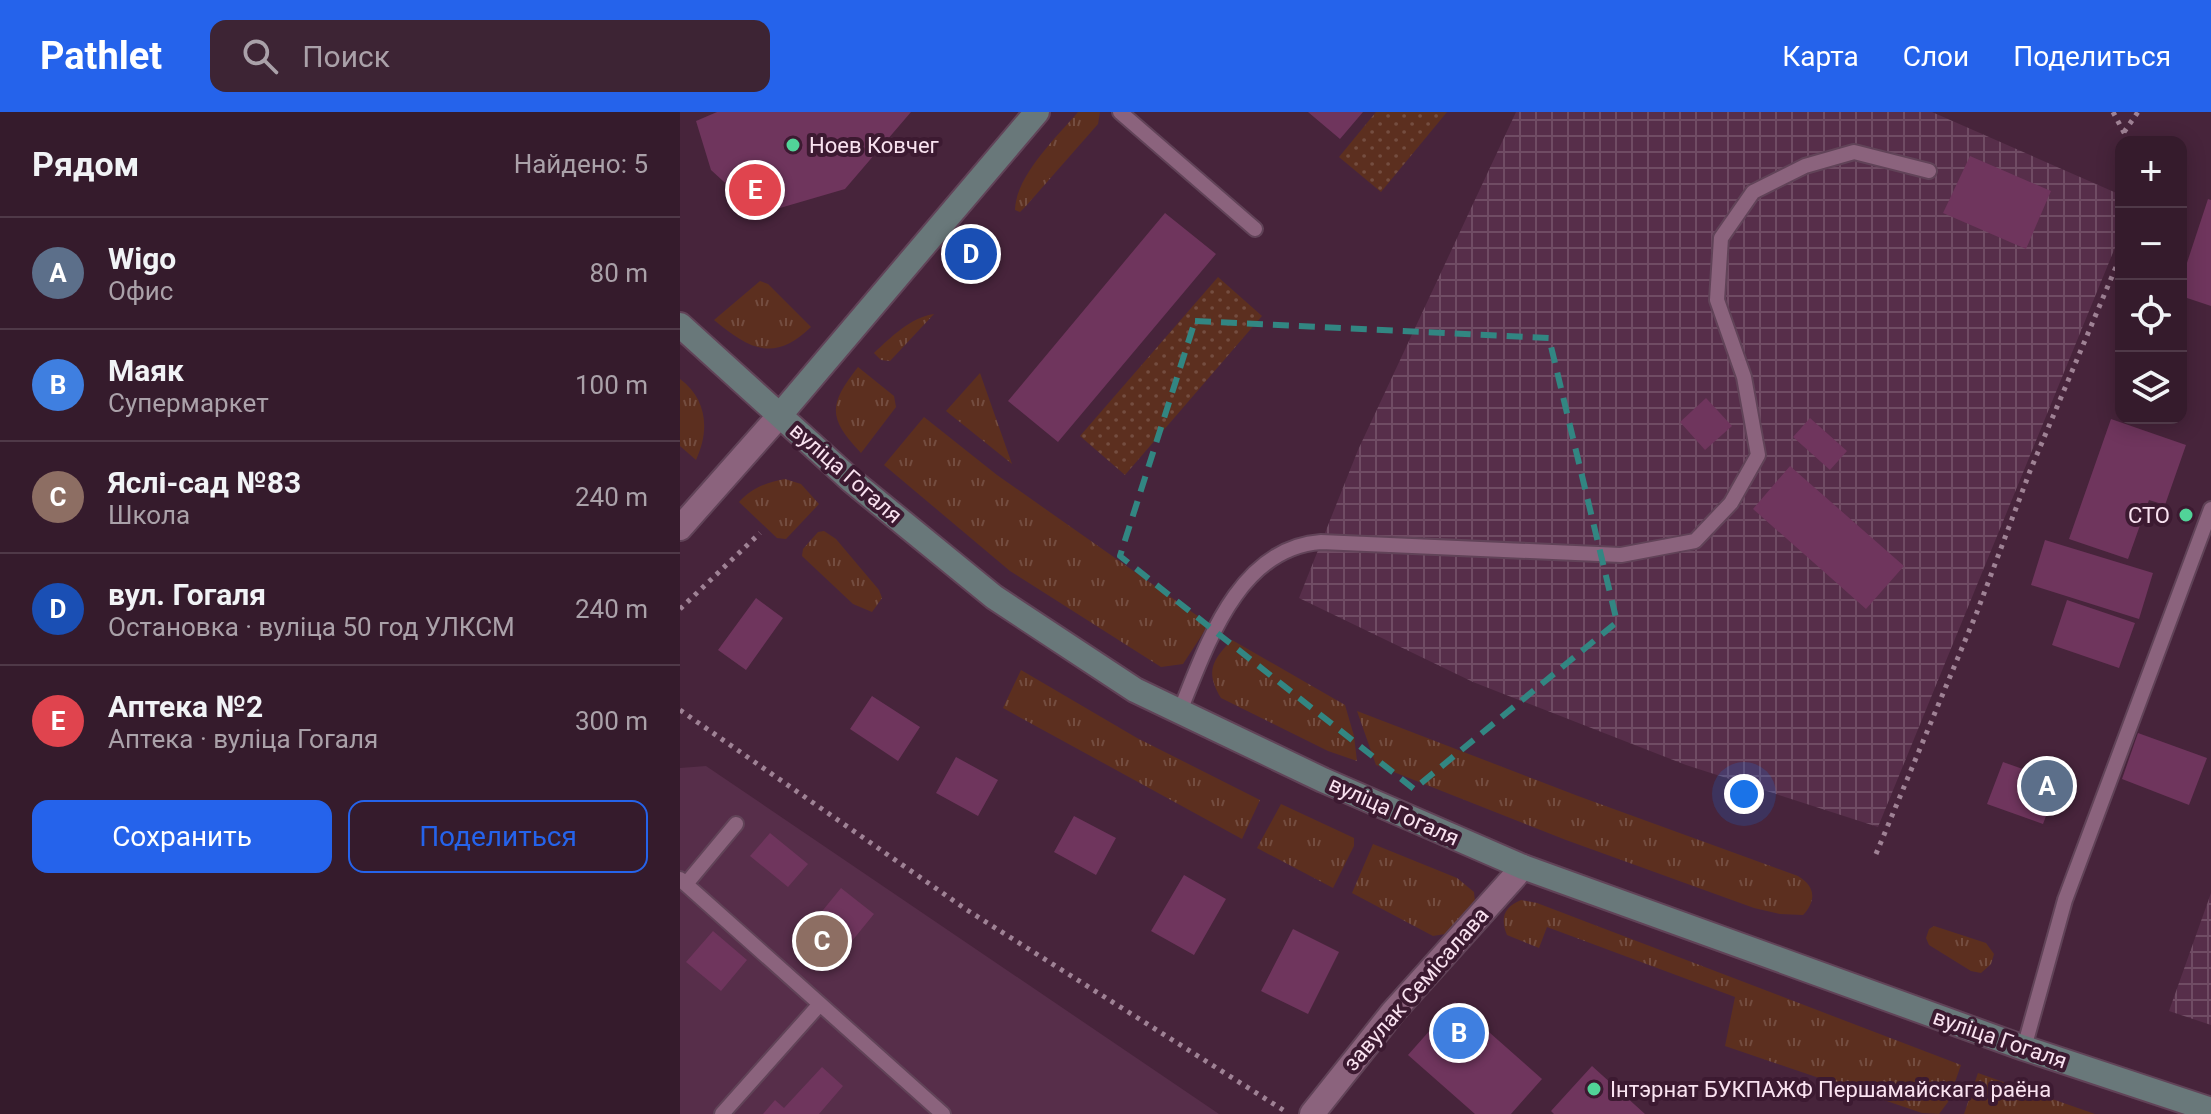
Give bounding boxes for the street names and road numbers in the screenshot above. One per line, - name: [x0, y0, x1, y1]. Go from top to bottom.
- street label: вуліца Гогаля: [785, 418, 907, 528]
- street label: вуліца Гогаля: [1325, 771, 1463, 851]
- street label: завулак Семісалава: [1338, 902, 1494, 1076]
- street label: вуліца Гогаля: [1930, 1004, 2070, 1074]

